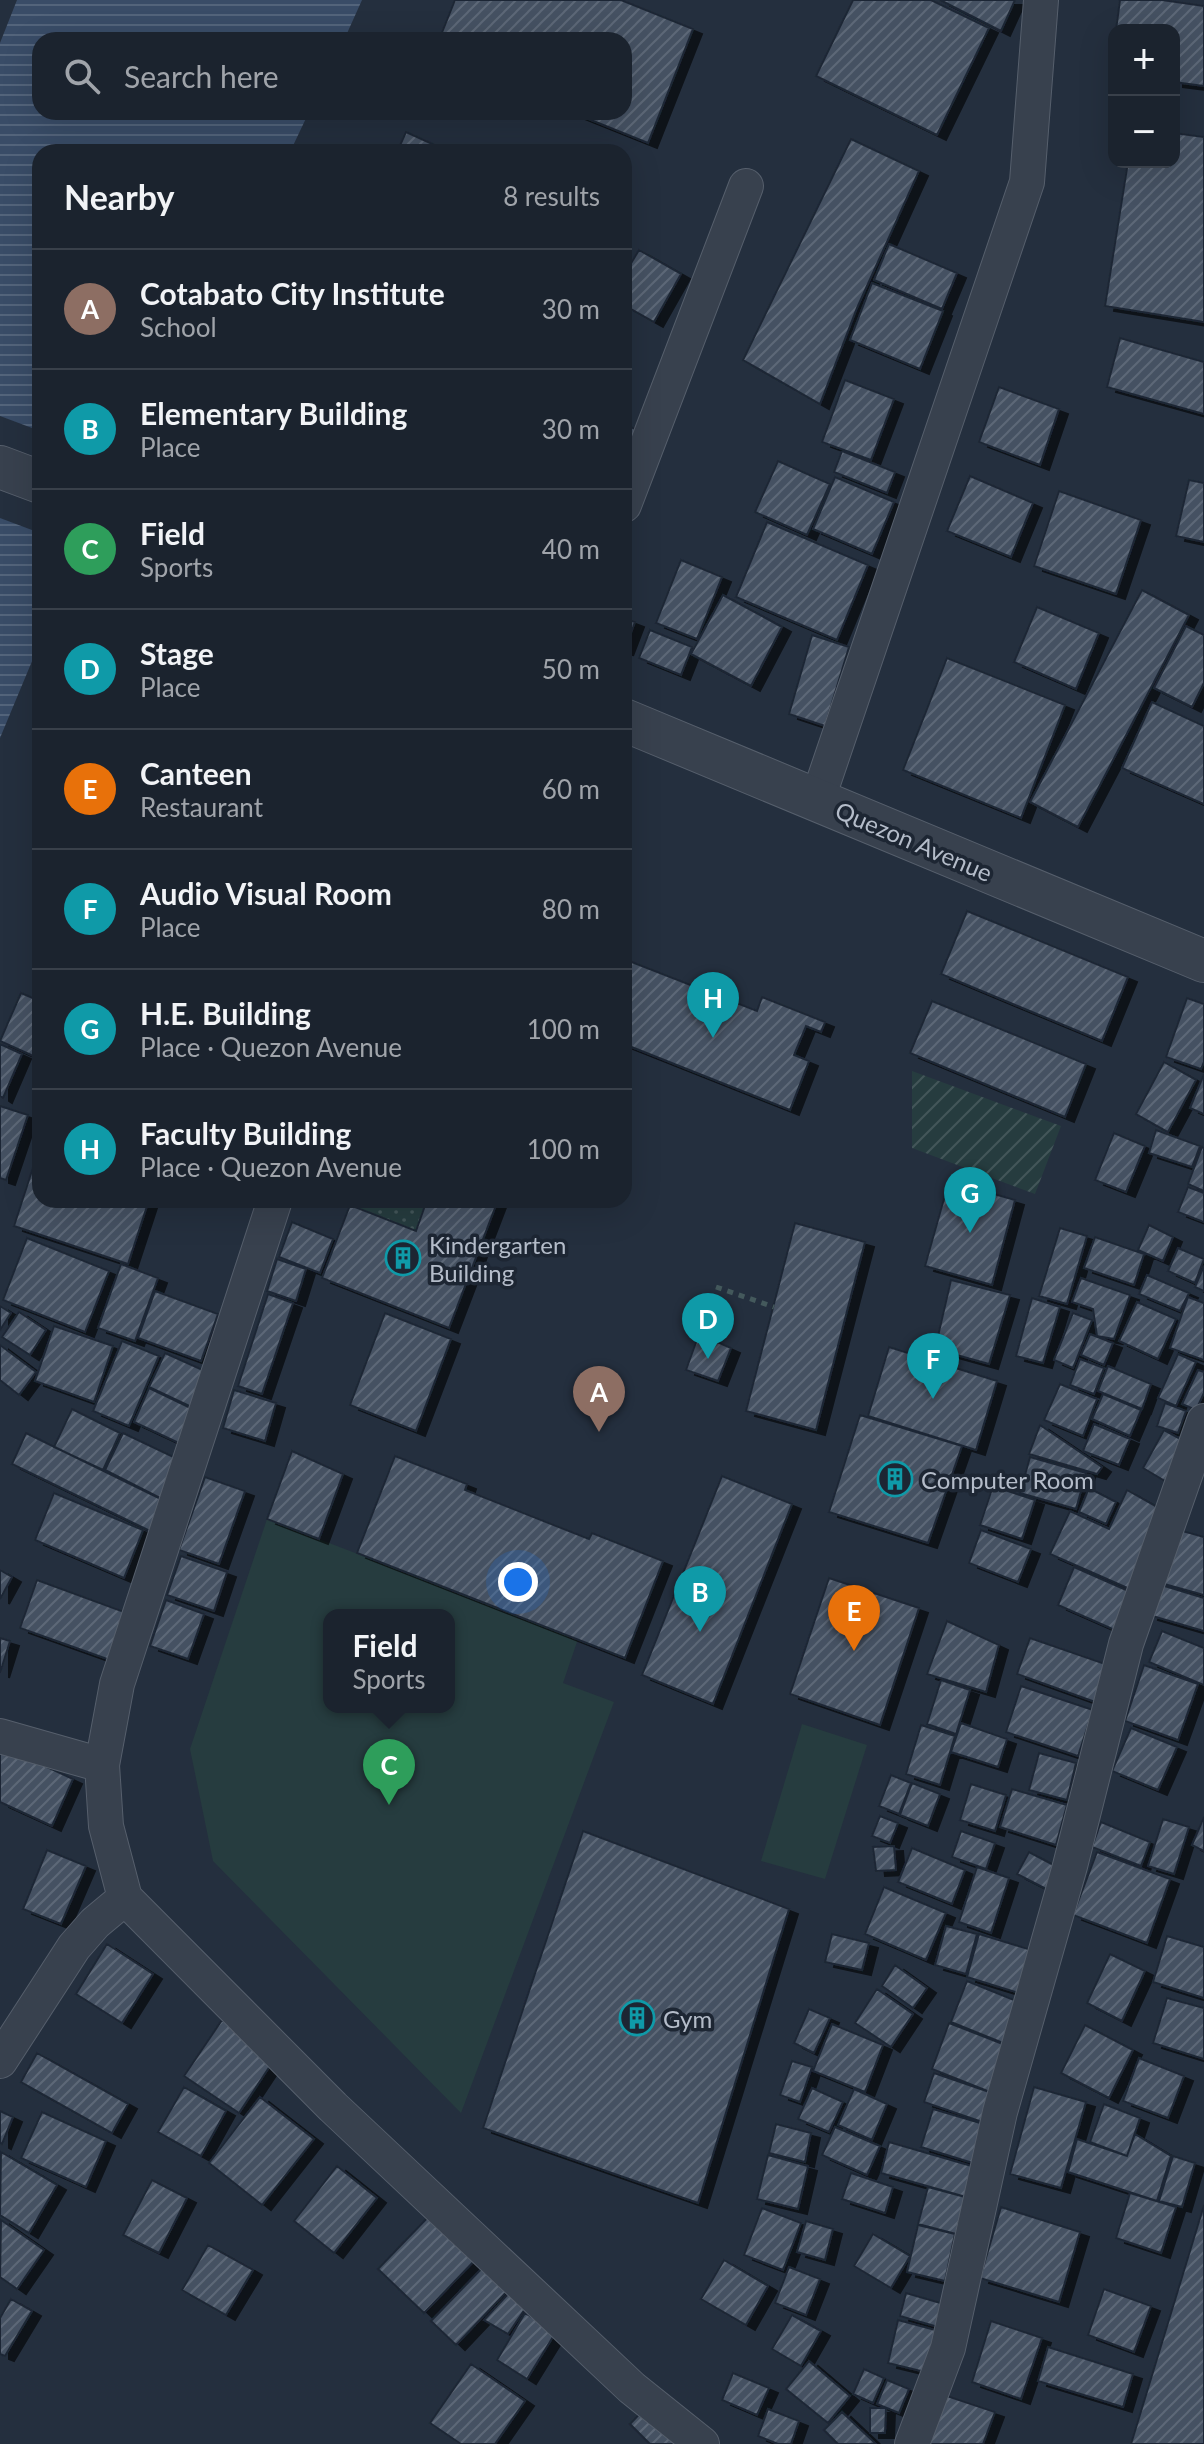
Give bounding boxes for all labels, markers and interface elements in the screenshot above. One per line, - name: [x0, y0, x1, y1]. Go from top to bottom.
- map controls: [1108, 24, 1180, 168]
- button: +: [1108, 24, 1180, 96]
- search box: [32, 32, 632, 120]
- icon: search: [60, 54, 104, 98]
- text: Search here: [124, 58, 279, 94]
- button: −: [1108, 96, 1180, 168]
- text: Nearby: [64, 176, 175, 217]
- text: 8 results: [503, 180, 600, 212]
- text: Cotabato City Institute: [140, 275, 445, 311]
- text: A: [81, 293, 99, 325]
- text: 30 m: [542, 293, 600, 325]
- text: School: [140, 311, 217, 343]
- text: Elementary Building: [140, 395, 407, 431]
- text: B: [81, 413, 99, 445]
- text: 30 m: [542, 413, 600, 445]
- text: Place: [140, 431, 201, 463]
- text: Field: [140, 515, 205, 551]
- text: C: [81, 533, 99, 565]
- text: 40 m: [542, 533, 600, 565]
- text: Sports: [140, 551, 213, 583]
- text: Stage: [140, 635, 214, 671]
- text: D: [80, 653, 100, 685]
- text: 50 m: [542, 653, 600, 685]
- text: Place: [140, 671, 201, 703]
- text: Canteen: [140, 755, 252, 791]
- text: E: [83, 773, 97, 805]
- text: 60 m: [542, 773, 600, 805]
- text: Restaurant: [140, 791, 263, 823]
- street label: Quezon Avenue: [831, 795, 997, 887]
- text: Audio Visual Room: [140, 875, 392, 911]
- text: F: [83, 893, 97, 925]
- text: 80 m: [542, 893, 600, 925]
- text: Place: [140, 911, 201, 943]
- pin: H: [687, 972, 739, 1038]
- text: H.E. Building: [140, 995, 311, 1031]
- text: G: [81, 1013, 99, 1045]
- text: 100 m: [527, 1013, 600, 1045]
- text: Place · Quezon Avenue: [140, 1031, 402, 1063]
- text: Faculty Building: [140, 1115, 351, 1151]
- text: H: [80, 1133, 100, 1165]
- text: 100 m: [527, 1133, 600, 1165]
- text: Place · Quezon Avenue: [140, 1151, 402, 1183]
- pin: G: [944, 1167, 996, 1233]
- place label: Kindergarten Building: [429, 1230, 566, 1287]
- building icon: Kindergarten Building: [384, 1239, 422, 1277]
- pin: D: [682, 1293, 734, 1359]
- pin: F: [907, 1333, 959, 1399]
- pin: A: [573, 1366, 625, 1432]
- building icon: Computer Room: [876, 1460, 914, 1498]
- place label: Computer Room: [921, 1465, 1094, 1494]
- your location: [498, 1562, 538, 1602]
- pin: B: [674, 1566, 726, 1632]
- pin: E: [828, 1585, 880, 1651]
- popup: [323, 1609, 455, 1713]
- text: Field: [352, 1627, 417, 1663]
- text: Sports: [352, 1663, 426, 1695]
- pin: C: [363, 1739, 415, 1805]
- building icon: Gym: [618, 1999, 656, 2037]
- place label: Gym: [663, 2004, 712, 2033]

